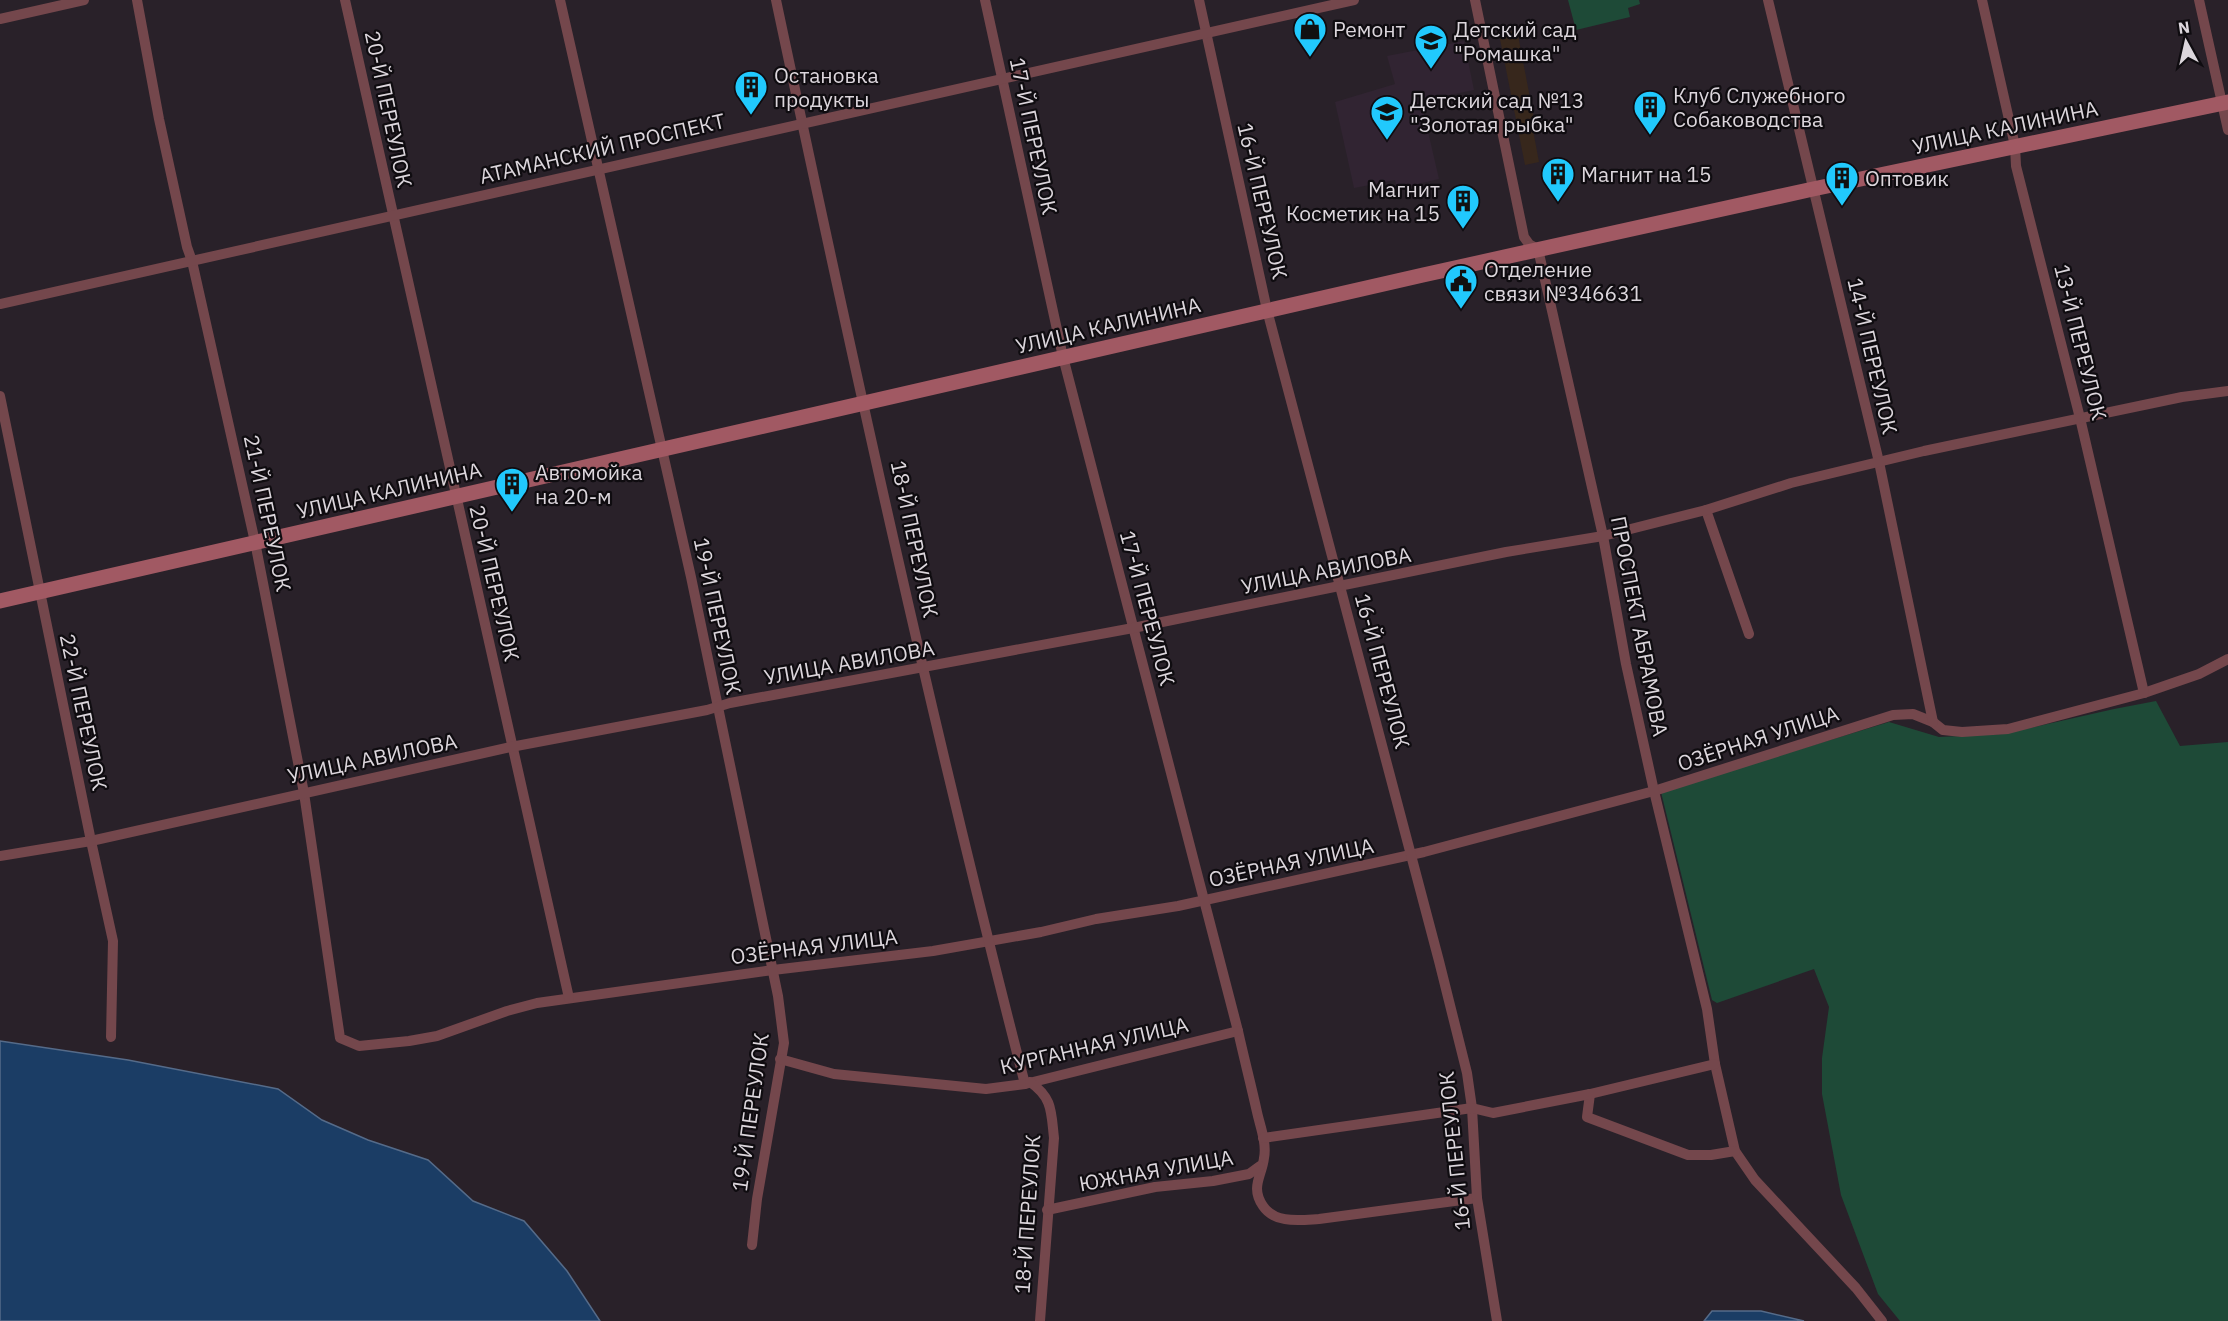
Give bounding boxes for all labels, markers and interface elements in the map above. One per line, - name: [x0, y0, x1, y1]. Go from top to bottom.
- shop icon: Ремонт: [1292, 11, 1328, 58]
- north arrow: [2156, 12, 2216, 72]
- place label: Ремонт: [1333, 15, 1406, 43]
- place label: Детский сад "Ромашка": [1454, 15, 1577, 67]
- text: N: [2177, 16, 2191, 38]
- school or university icon: Детский сад "Ромашка": [1413, 23, 1449, 70]
- street label: 20-Й ПЕРЕУЛОК: [359, 28, 419, 190]
- street label: 17-Й ПЕРЕУЛОК: [1004, 55, 1064, 217]
- place label: Остановка продукты: [774, 61, 879, 113]
- building icon: Остановка продукты: [733, 69, 769, 116]
- place label: Клуб Служебного Собаководства: [1673, 81, 1845, 133]
- place label: Детский сад №13 "Золотая рыбка": [1410, 86, 1584, 138]
- building icon: Клуб Служебного Собаководства: [1632, 89, 1668, 136]
- school or university icon: Детский сад №13 "Золотая рыбка": [1369, 94, 1405, 141]
- street label: УЛИЦА КАЛИНИНА: [1910, 94, 2100, 160]
- street label: АТАМАНСКИЙ ПРОСПЕКТ: [477, 106, 727, 190]
- street label: 16-Й ПЕРЕУЛОК: [1231, 120, 1295, 282]
- building icon: Магнит на 15: [1540, 156, 1576, 203]
- place label: Магнит на 15: [1581, 160, 1712, 188]
- building icon: Оптовик: [1824, 160, 1860, 207]
- place label: Оптовик: [1865, 164, 1949, 192]
- place label: Магнит Косметик на 15: [1286, 175, 1440, 227]
- building icon: Магнит Косметик на 15: [1445, 183, 1481, 230]
- place label: Отделение связи №346631: [1484, 255, 1642, 307]
- street label: 13-Й ПЕРЕУЛОК: [2048, 261, 2114, 423]
- public building icon: Отделение связи №346631: [1443, 263, 1479, 310]
- street label: 14-Й ПЕРЕУЛОК: [1841, 275, 1905, 437]
- street label: УЛИЦА КАЛИНИНА: [1013, 290, 1203, 360]
- street label: 21-Й ПЕРЕУЛОК: [238, 432, 298, 594]
- street label: УЛИЦА КАЛИНИНА: [294, 455, 484, 525]
- place label: Автомойка на 20-м: [535, 458, 643, 510]
- street label: 18-Й ПЕРЕУЛОК: [885, 458, 945, 620]
- building icon: Автомойка на 20-м: [494, 466, 530, 513]
- street label: 20-Й ПЕРЕУЛОК: [463, 502, 527, 664]
- street label: ПРОСПЕКТ АБРАМОВА: [1605, 513, 1675, 739]
- street label: 17-Й ПЕРЕУЛОК: [1114, 527, 1182, 689]
- street label: 19-Й ПЕРЕУЛОК: [688, 535, 748, 697]
- street label: УЛИЦА АВИЛОВА: [1239, 540, 1413, 600]
- street label: 16-Й ПЕРЕУЛОК: [1349, 590, 1417, 752]
- street label: 22-Й ПЕРЕУЛОК: [54, 631, 114, 793]
- street label: УЛИЦА АВИЛОВА: [762, 633, 936, 691]
- street label: ОЗЁРНАЯ УЛИЦА: [1674, 699, 1842, 777]
- street label: УЛИЦА АВИЛОВА: [285, 726, 459, 790]
- street label: ОЗЁРНАЯ УЛИЦА: [1206, 831, 1376, 893]
- street label: ОЗЁРНАЯ УЛИЦА: [729, 922, 899, 970]
- street label: КУРГАННАЯ УЛИЦА: [997, 1010, 1191, 1080]
- street label: 19-Й ПЕРЕУЛОК: [725, 1031, 775, 1193]
- street label: 16-Й ПЕРЕУЛОК: [1432, 1070, 1476, 1232]
- street label: 18-Й ПЕРЕУЛОК: [1007, 1133, 1047, 1295]
- street label: ЮЖНАЯ УЛИЦА: [1077, 1143, 1235, 1197]

